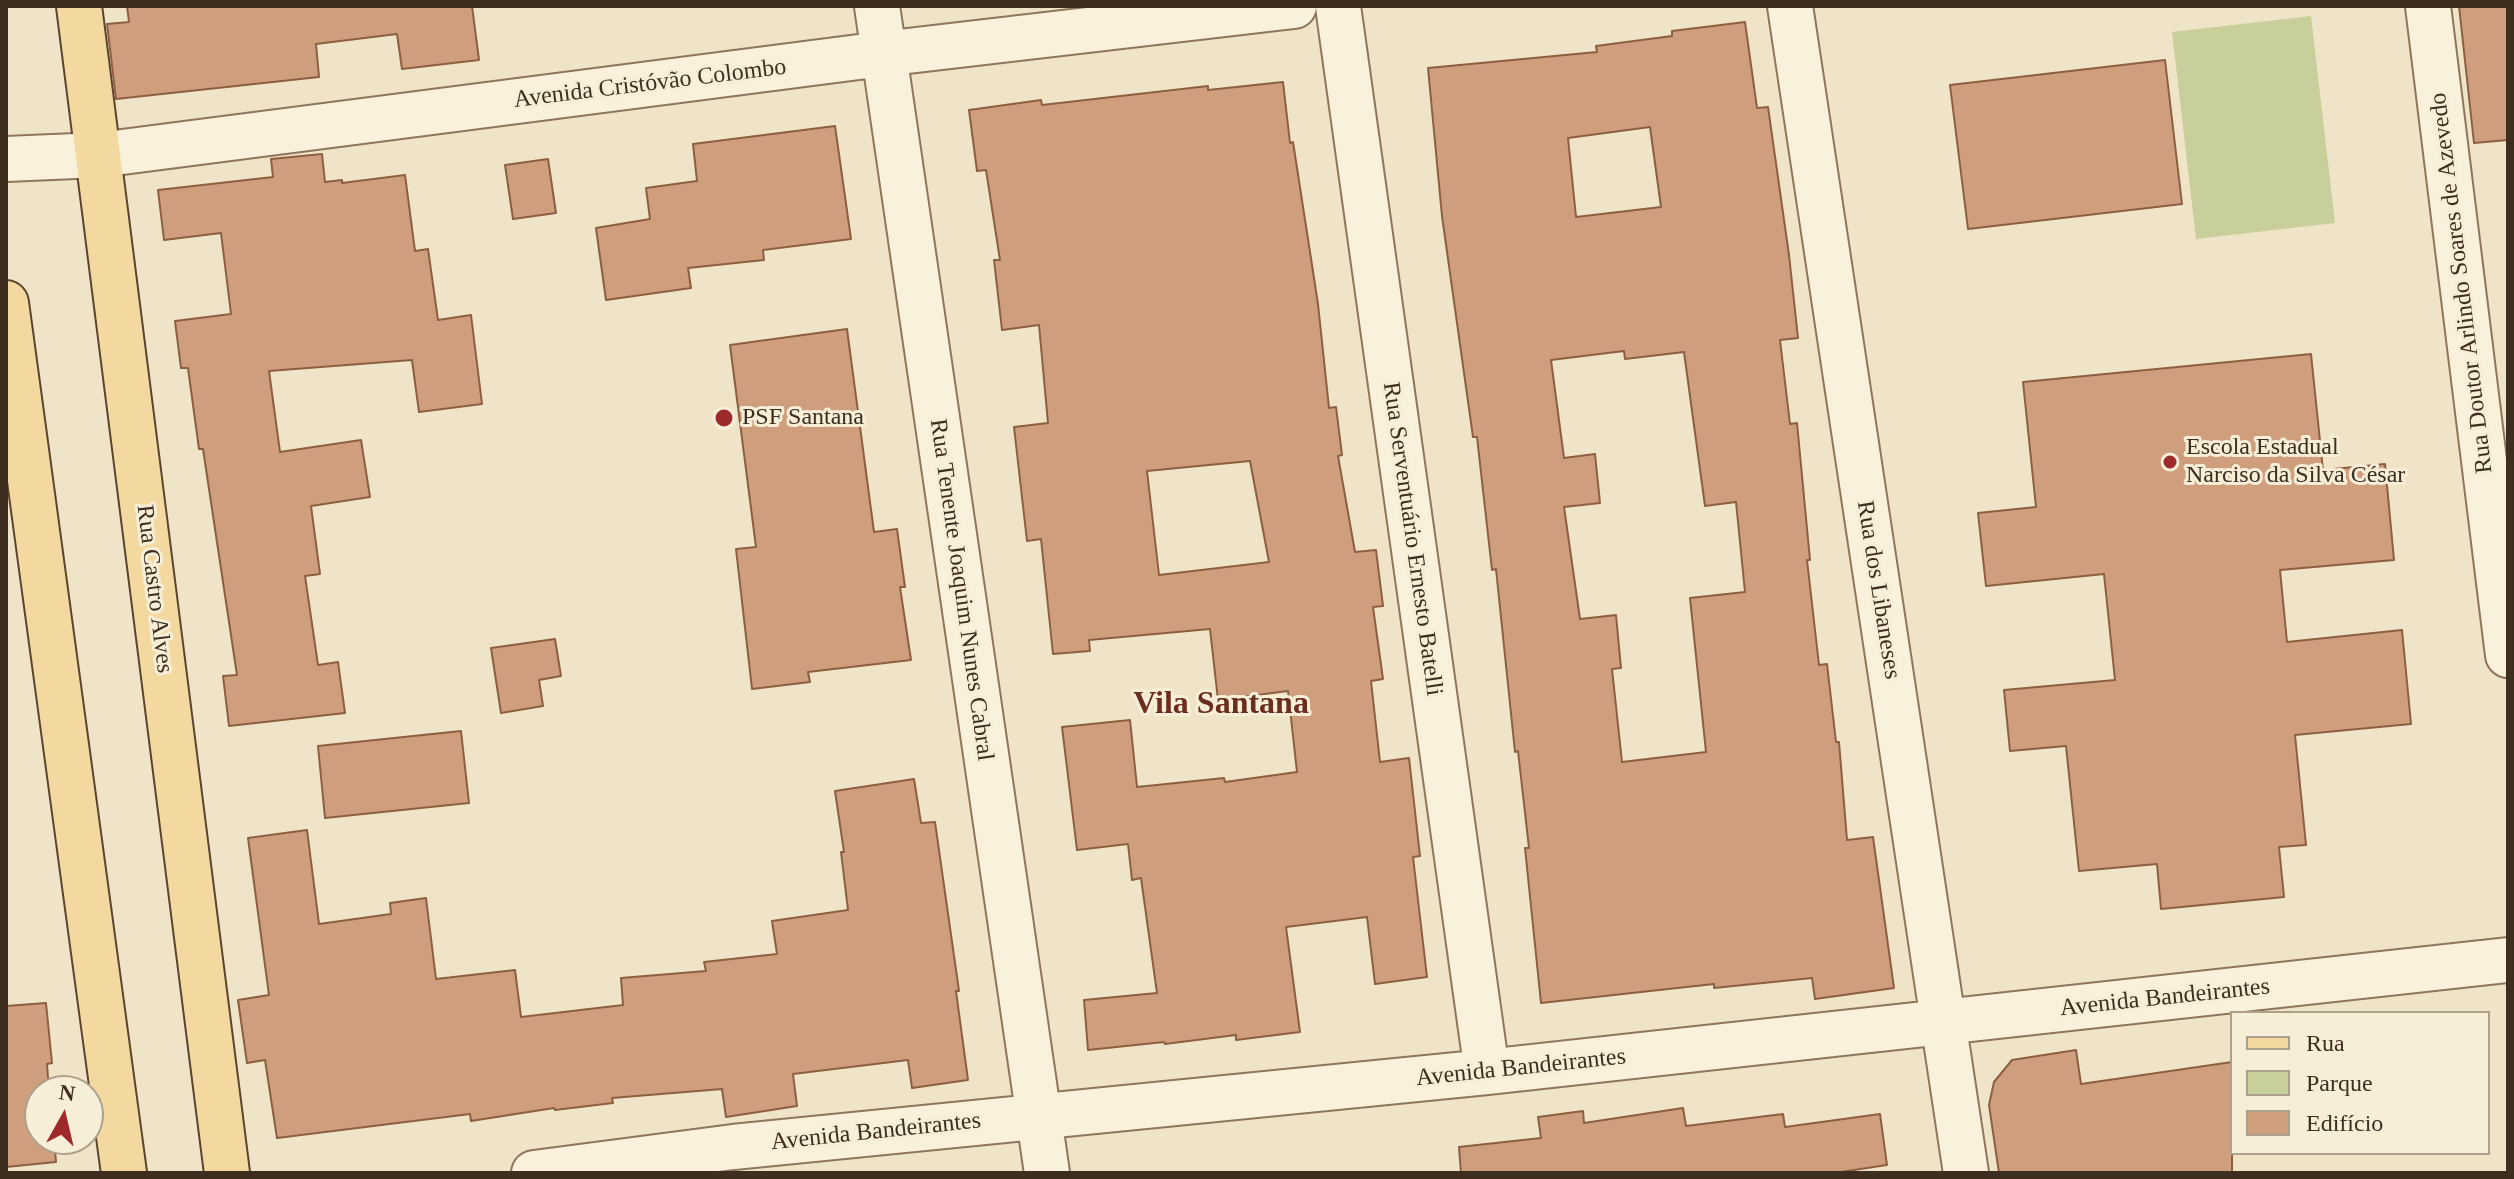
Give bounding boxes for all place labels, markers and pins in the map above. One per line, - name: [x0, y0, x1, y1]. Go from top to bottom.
- place label: PSF Santana: [742, 404, 864, 432]
- marker: PSF Santana: [713, 407, 735, 429]
- place label: Escola Estadual Narciso da Silva César: [2186, 434, 2405, 490]
- marker: Escola Estadual Narciso da Silva César: [2161, 453, 2179, 471]

